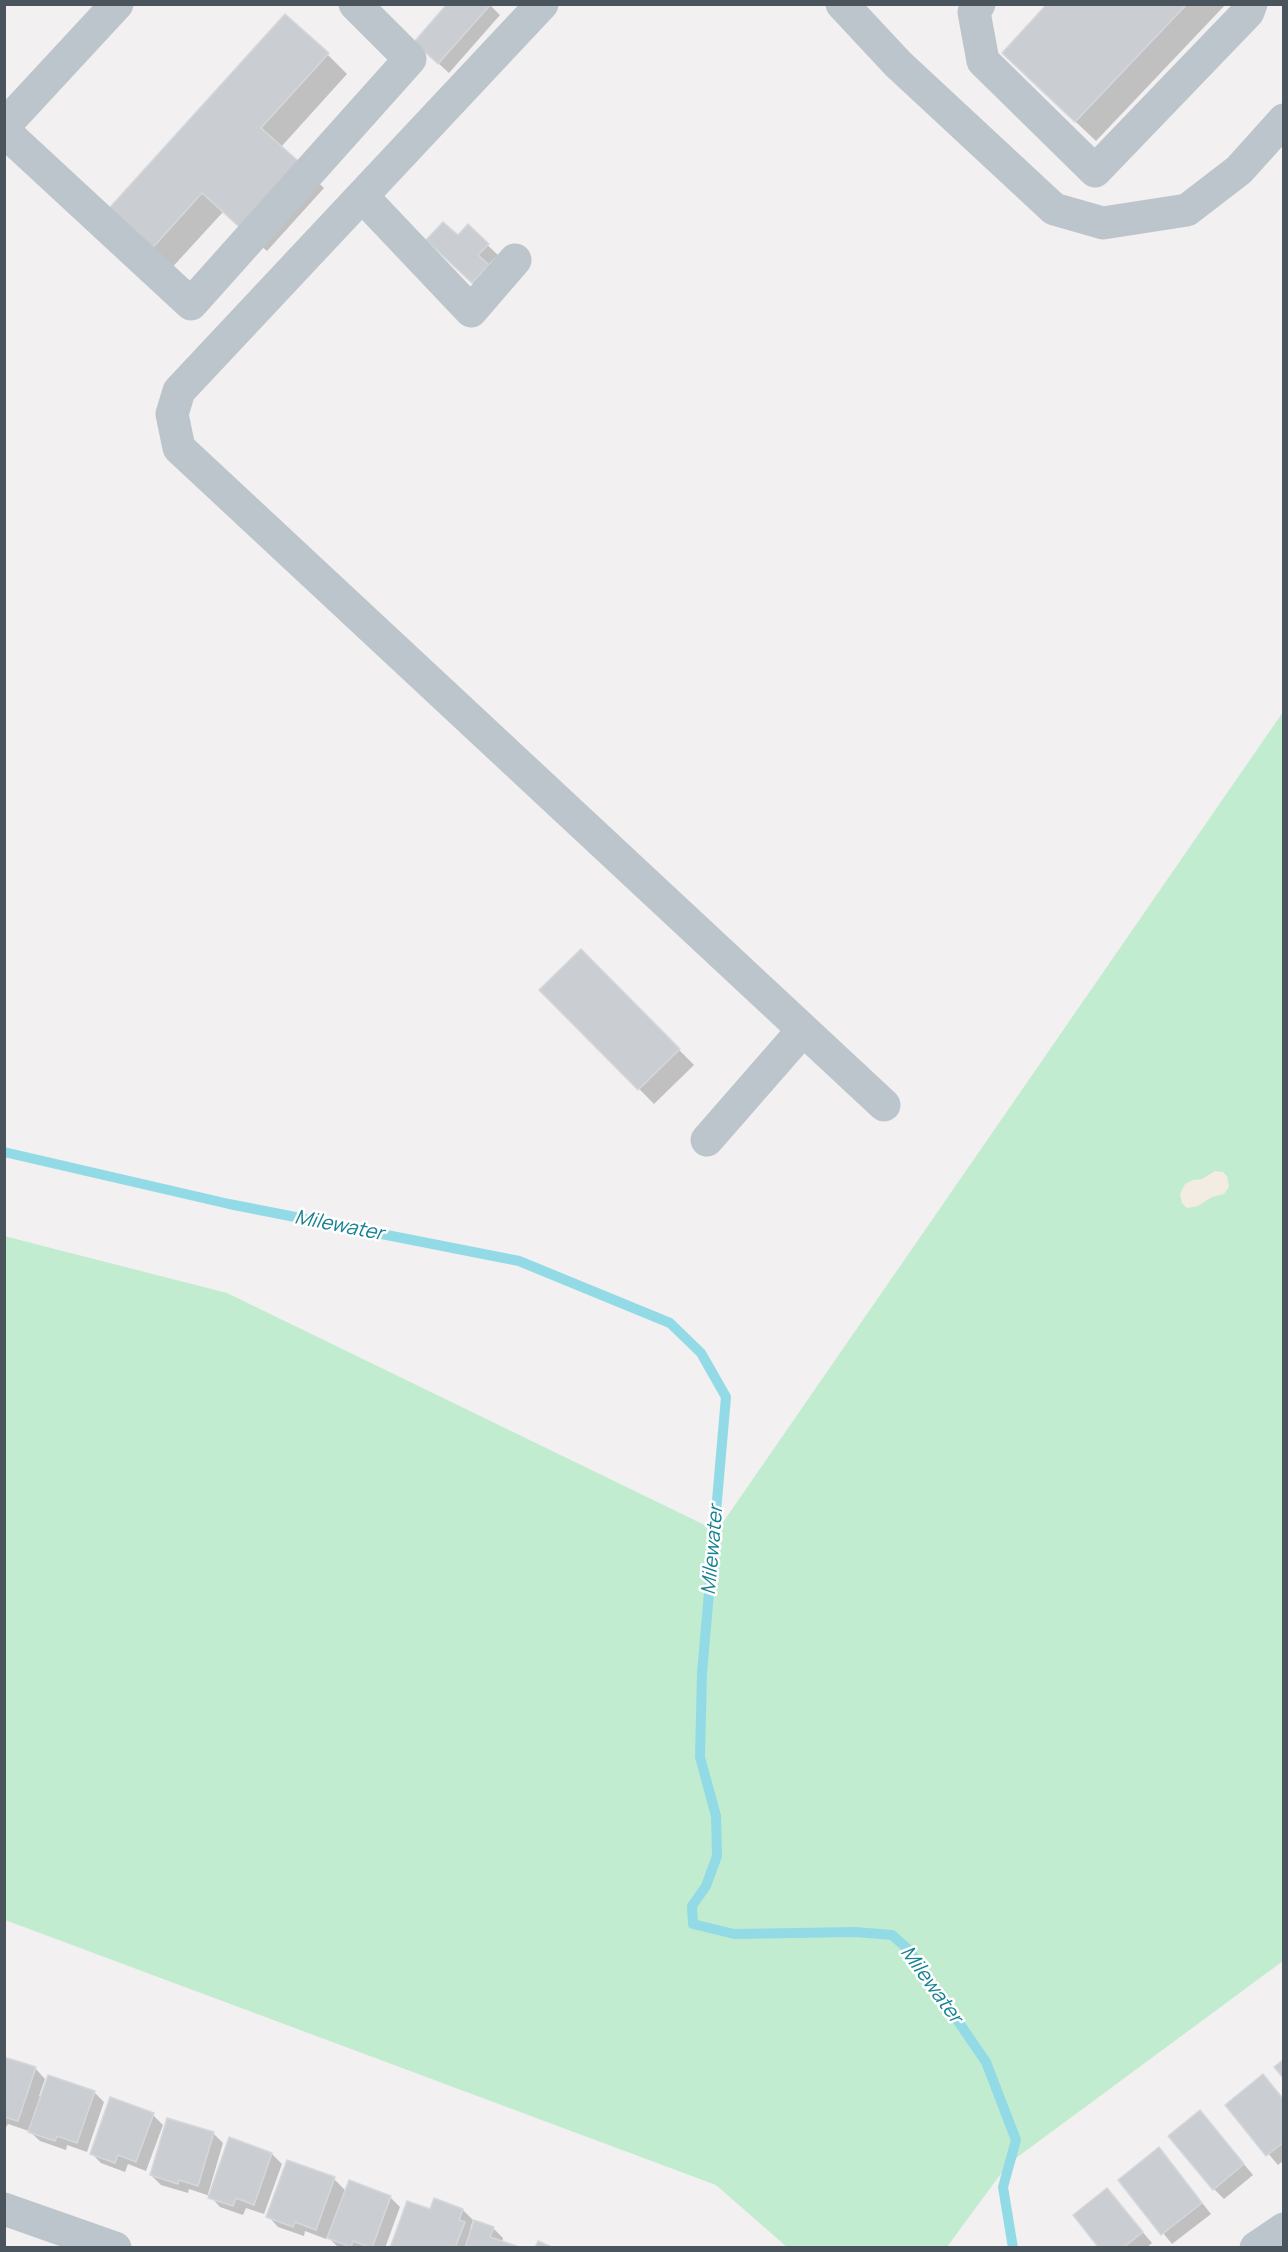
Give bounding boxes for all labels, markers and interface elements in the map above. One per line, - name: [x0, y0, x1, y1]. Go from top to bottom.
- water label: Milewater: [293, 1206, 385, 1246]
- water label: Milewater: [697, 1504, 729, 1596]
- water label: Milewater: [895, 1942, 967, 2028]

